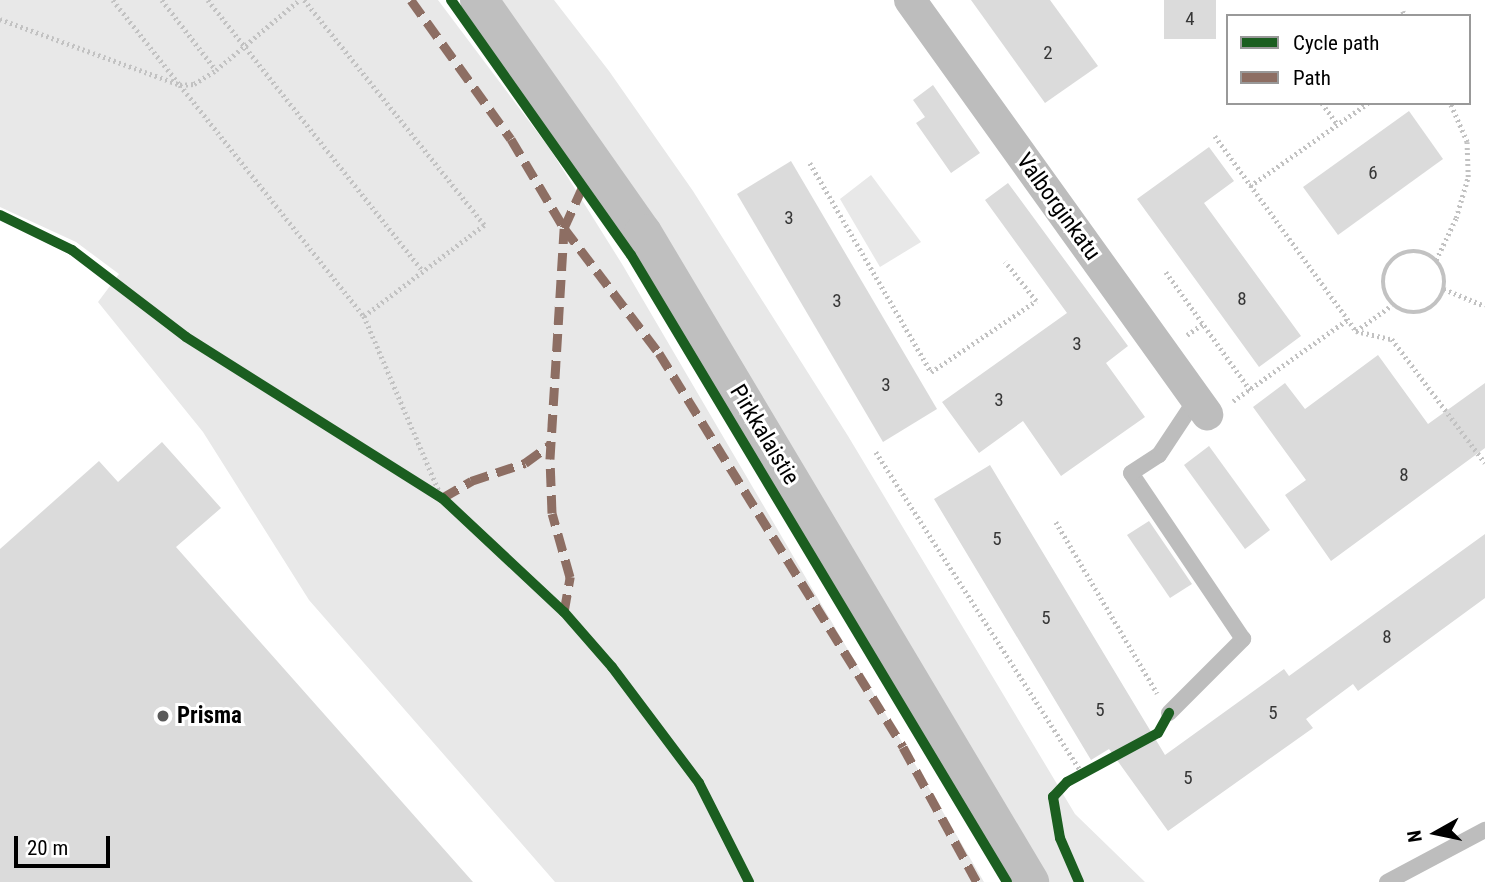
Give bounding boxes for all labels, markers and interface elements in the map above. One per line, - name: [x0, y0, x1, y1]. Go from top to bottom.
- house number: 4: [1185, 8, 1195, 30]
- legend: [1226, 14, 1471, 105]
- text: Cycle path: [1293, 31, 1379, 55]
- house number: 2: [1043, 42, 1053, 64]
- text: Path: [1293, 66, 1331, 90]
- street label: Valborginkatu: [1010, 148, 1106, 266]
- house number: 6: [1368, 162, 1378, 184]
- house number: 3: [784, 207, 794, 229]
- house number: 8: [1237, 288, 1247, 310]
- house number: 3: [832, 290, 842, 312]
- house number: 3: [1072, 333, 1082, 355]
- house number: 3: [881, 374, 891, 396]
- street label: Pirkkalaistie: [723, 380, 805, 490]
- house number: 3: [994, 389, 1004, 411]
- house number: 8: [1399, 464, 1409, 486]
- house number: 5: [992, 528, 1002, 550]
- house number: 5: [1041, 607, 1051, 629]
- house number: 8: [1382, 626, 1392, 648]
- house number: 5: [1095, 699, 1105, 721]
- place label: Prisma: [177, 702, 242, 730]
- house number: 5: [1268, 702, 1278, 724]
- marker: Prisma: [155, 708, 171, 724]
- house number: 5: [1183, 767, 1193, 789]
- north arrow: [1401, 798, 1471, 868]
- scale bar: [18, 822, 114, 866]
- text: N: [1402, 829, 1427, 844]
- text: 20 m: [27, 836, 68, 860]

